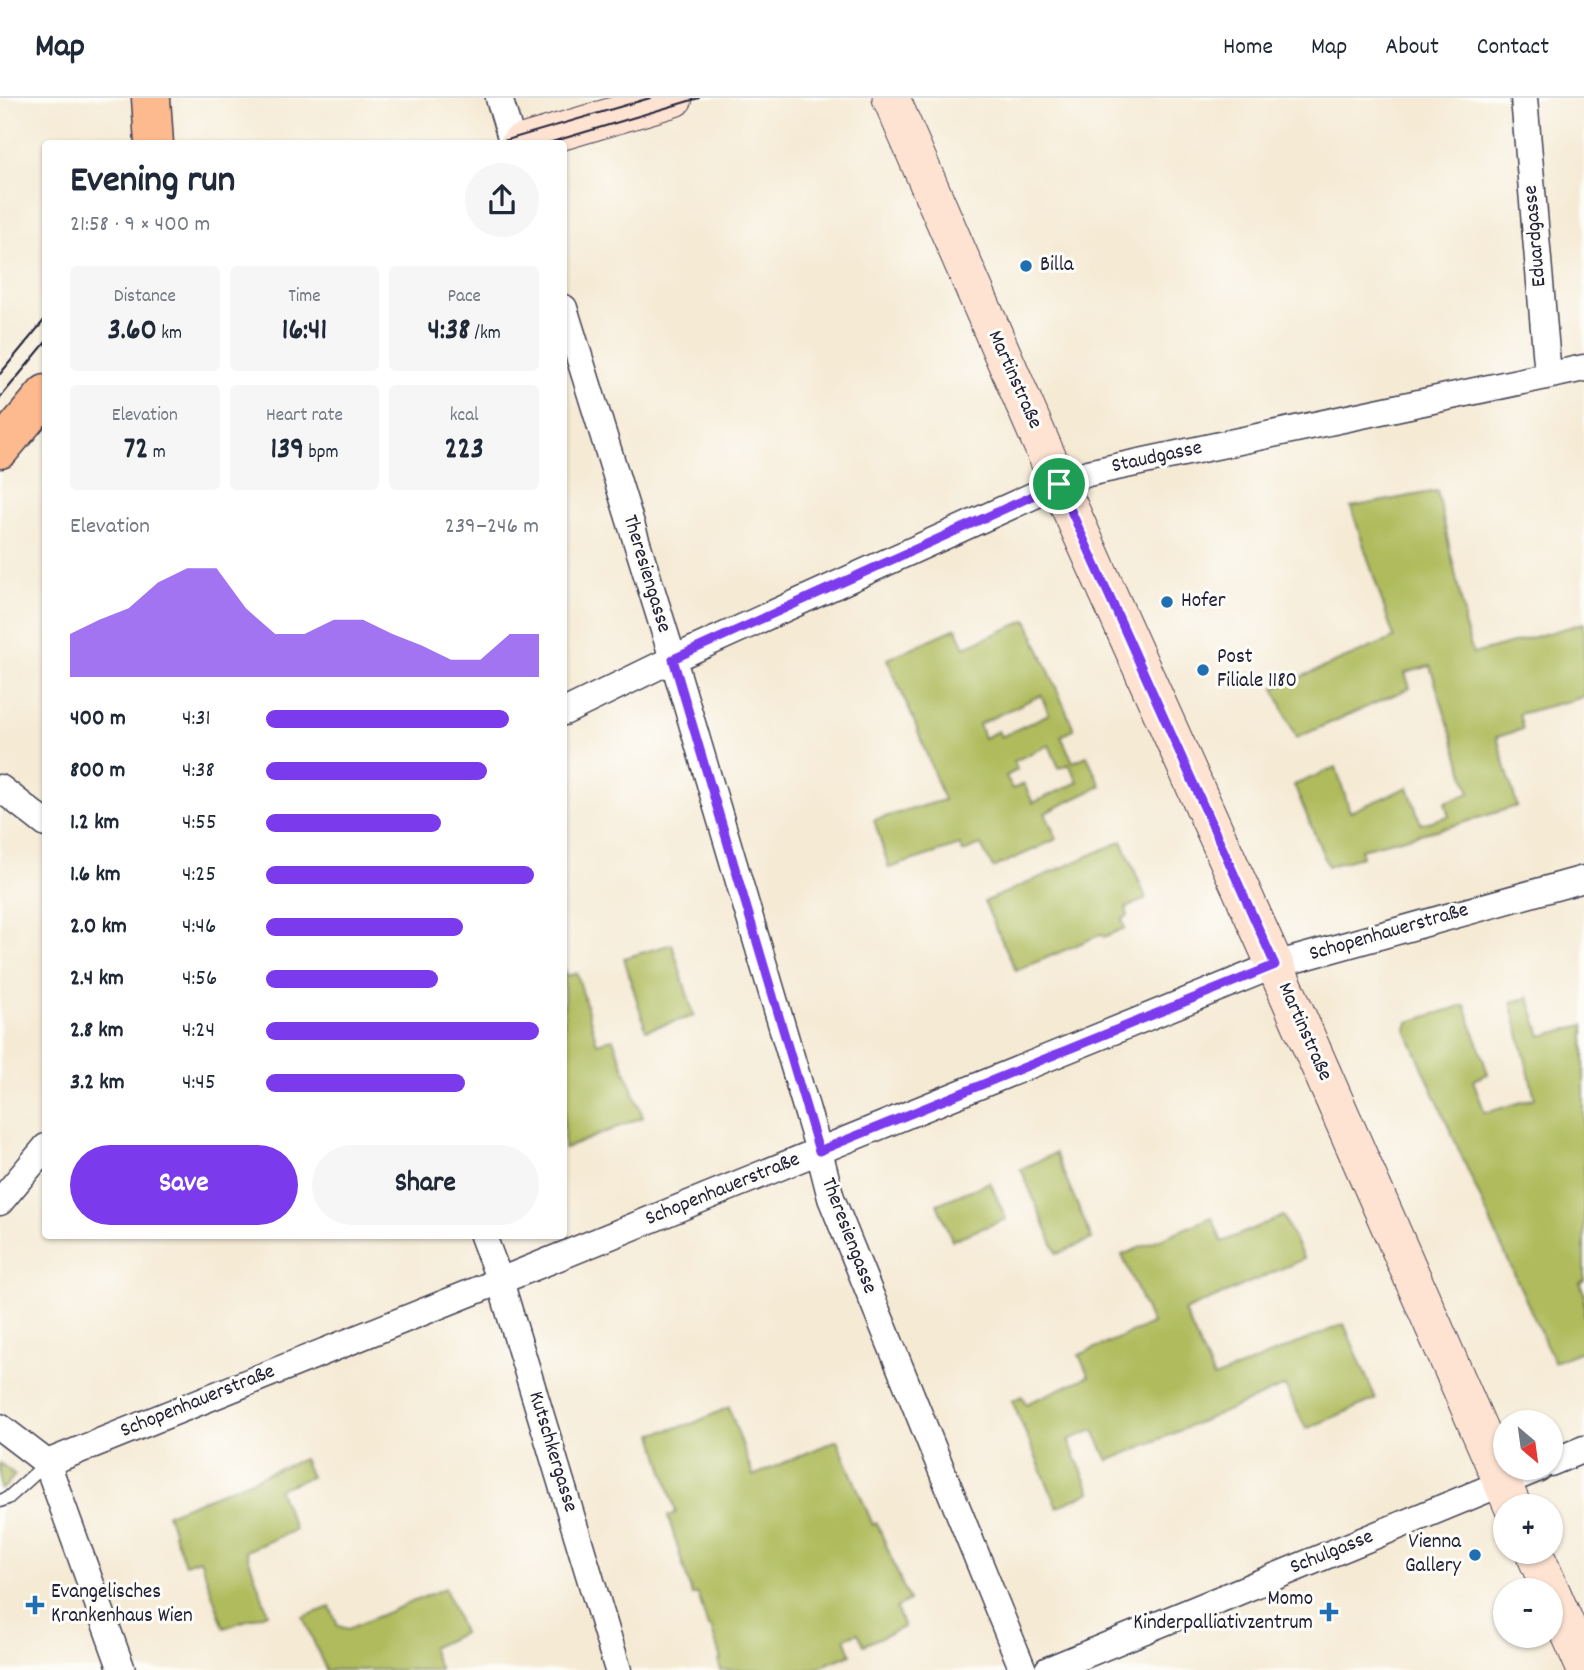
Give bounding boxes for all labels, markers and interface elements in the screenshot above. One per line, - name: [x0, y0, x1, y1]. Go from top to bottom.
- text: Map: [35, 25, 85, 72]
- text: Home: [1223, 31, 1273, 65]
- text: Map: [1311, 31, 1347, 65]
- text: About: [1385, 31, 1439, 65]
- text: Contact: [1477, 31, 1549, 65]
- text: Evening run: [70, 155, 235, 210]
- button: share: [465, 163, 539, 237]
- street label: Eduardgasse: [1517, 184, 1555, 288]
- text: 21:58 · 9 × 400 m: [70, 209, 210, 242]
- place label: Billa: [1040, 251, 1075, 281]
- marker: Billa: [1018, 258, 1034, 274]
- text: Distance: [114, 284, 176, 311]
- text: Time: [288, 284, 321, 311]
- text: Pace: [447, 284, 481, 311]
- text: 3.60: [108, 311, 157, 354]
- text: 16:41: [282, 311, 327, 354]
- text: 4:38: [427, 311, 470, 354]
- text: km: [157, 321, 182, 348]
- text: /km: [470, 321, 501, 348]
- street label: Martinstraße: [979, 326, 1049, 434]
- text: Elevation: [112, 403, 178, 430]
- text: Heart rate: [266, 403, 343, 430]
- text: kcal: [450, 403, 479, 430]
- text: 72: [124, 430, 148, 473]
- text: 139: [270, 430, 304, 473]
- text: 223: [444, 430, 484, 473]
- street label: Staudgasse: [1109, 434, 1205, 482]
- text: m: [148, 440, 166, 467]
- text: bpm: [304, 440, 339, 467]
- pin: [1029, 454, 1089, 514]
- icon: arrive: [1040, 465, 1078, 503]
- text: Elevation: [70, 511, 150, 544]
- text: 239–246 m: [445, 511, 539, 544]
- street label: Theresiengasse: [614, 511, 678, 637]
- place label: Hofer: [1181, 587, 1226, 617]
- marker: Hofer: [1159, 594, 1175, 610]
- place label: Post Filiale 1180: [1217, 643, 1297, 697]
- marker: Post Filiale 1180: [1195, 662, 1211, 678]
- text: 400 m: [70, 703, 126, 736]
- text: 4:31: [182, 703, 211, 736]
- text: 800 m: [70, 755, 125, 788]
- text: 4:38: [182, 755, 215, 788]
- text: 1.2 km: [70, 807, 119, 840]
- text: 4:55: [182, 807, 217, 840]
- text: 1.6 km: [70, 859, 121, 892]
- text: 4:25: [182, 859, 216, 892]
- street label: Schopenhauerstraße: [1306, 896, 1472, 970]
- text: 2.0 km: [70, 911, 127, 944]
- text: 4:46: [182, 911, 216, 944]
- text: 2.4 km: [70, 963, 124, 996]
- text: 4:56: [182, 963, 217, 996]
- street label: Martinstraße: [1269, 978, 1339, 1086]
- text: 2.8 km: [70, 1015, 124, 1048]
- text: 4:24: [182, 1015, 215, 1048]
- text: 3.2 km: [70, 1067, 125, 1100]
- text: 4:45: [182, 1067, 216, 1100]
- button: Save: [70, 1145, 298, 1225]
- button: Share: [312, 1145, 539, 1225]
- street label: Schopenhauerstraße: [641, 1145, 805, 1235]
- street label: Theresiengasse: [812, 1174, 884, 1298]
- street label: Schopenhauerstraße: [116, 1357, 280, 1447]
- street label: Kutschkergasse: [519, 1388, 585, 1516]
- north arrow: [1493, 1410, 1563, 1480]
- map controls: [1493, 1410, 1563, 1648]
- button: +: [1493, 1494, 1563, 1564]
- street label: Schulgasse: [1286, 1523, 1378, 1583]
- place label: Vienna Gallery: [1405, 1528, 1462, 1582]
- marker: Vienna Gallery: [1467, 1547, 1483, 1563]
- place label: Evangelisches Krankenhaus Wien: [51, 1578, 193, 1632]
- button: −: [1493, 1578, 1563, 1648]
- place label: Momo Kinderpalliativzentrum: [1133, 1585, 1313, 1639]
- marker: Evangelisches Krankenhaus Wien: [25, 1595, 45, 1615]
- marker: Momo Kinderpalliativzentrum: [1319, 1602, 1339, 1622]

